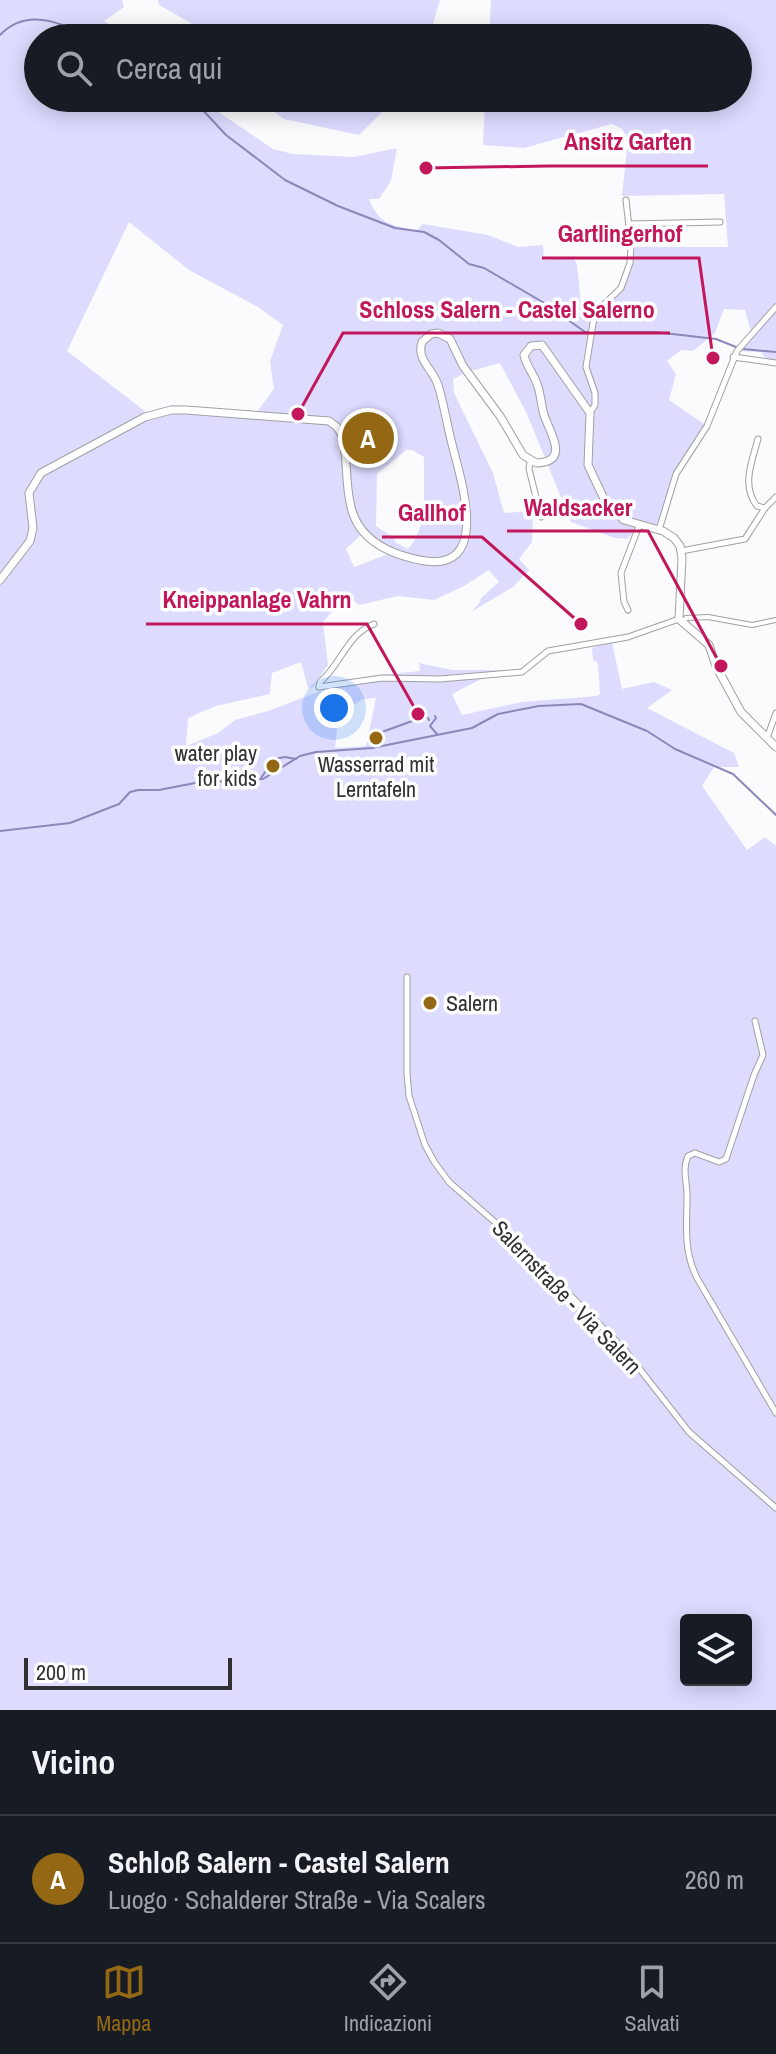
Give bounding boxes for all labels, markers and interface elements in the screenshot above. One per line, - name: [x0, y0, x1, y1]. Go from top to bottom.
- search box: [24, 24, 752, 112]
- icon: search: [52, 46, 96, 90]
- text: Cerca qui: [116, 48, 223, 88]
- callout: Ansitz Garten: [548, 118, 708, 166]
- text: Ansitz Garten: [564, 125, 692, 157]
- callout: Gartlingerhof: [542, 210, 699, 258]
- text: Gartlingerhof: [558, 217, 683, 249]
- callout: Schloss Salern - Castel Salerno: [343, 285, 670, 333]
- text: Schloss Salern - Castel Salerno: [359, 293, 655, 325]
- pin: A: [342, 408, 394, 468]
- callout: Waldsacker: [507, 483, 648, 531]
- callout: Gallhof: [382, 489, 482, 537]
- text: Waldsacker: [524, 491, 633, 523]
- text: Gallhof: [398, 496, 466, 528]
- callout: Kneippanlage Vahrn: [146, 576, 367, 624]
- text: Kneippanlage Vahrn: [162, 583, 352, 615]
- your location: [314, 688, 354, 728]
- marker: Wasserrad mit Lerntafeln: [367, 729, 385, 747]
- place label: water play for kids: [175, 738, 257, 793]
- place label: Wasserrad mit Lerntafeln: [318, 749, 434, 804]
- marker: water play for kids: [264, 757, 282, 775]
- place label: Salern: [446, 988, 498, 1018]
- marker: Salern: [421, 994, 439, 1012]
- street label: Salernstraße - Via Salern: [486, 1213, 648, 1381]
- map controls: [680, 1614, 752, 1686]
- button: layers: [680, 1614, 752, 1686]
- scale bar: [24, 1654, 232, 1690]
- text: 200 m: [36, 1657, 86, 1687]
- text: Vicino: [32, 1739, 115, 1785]
- text: Schloß Salern - Castel Salern: [108, 1842, 450, 1882]
- text: A: [50, 1862, 66, 1897]
- text: 260 m: [685, 1862, 744, 1897]
- text: Luogo · Schalderer Straße - Via Scalers: [108, 1882, 486, 1917]
- tab: Mappa: [96, 1960, 151, 2038]
- tab: Indicazioni: [344, 1960, 432, 2038]
- tab: Salvati: [625, 1960, 680, 2038]

